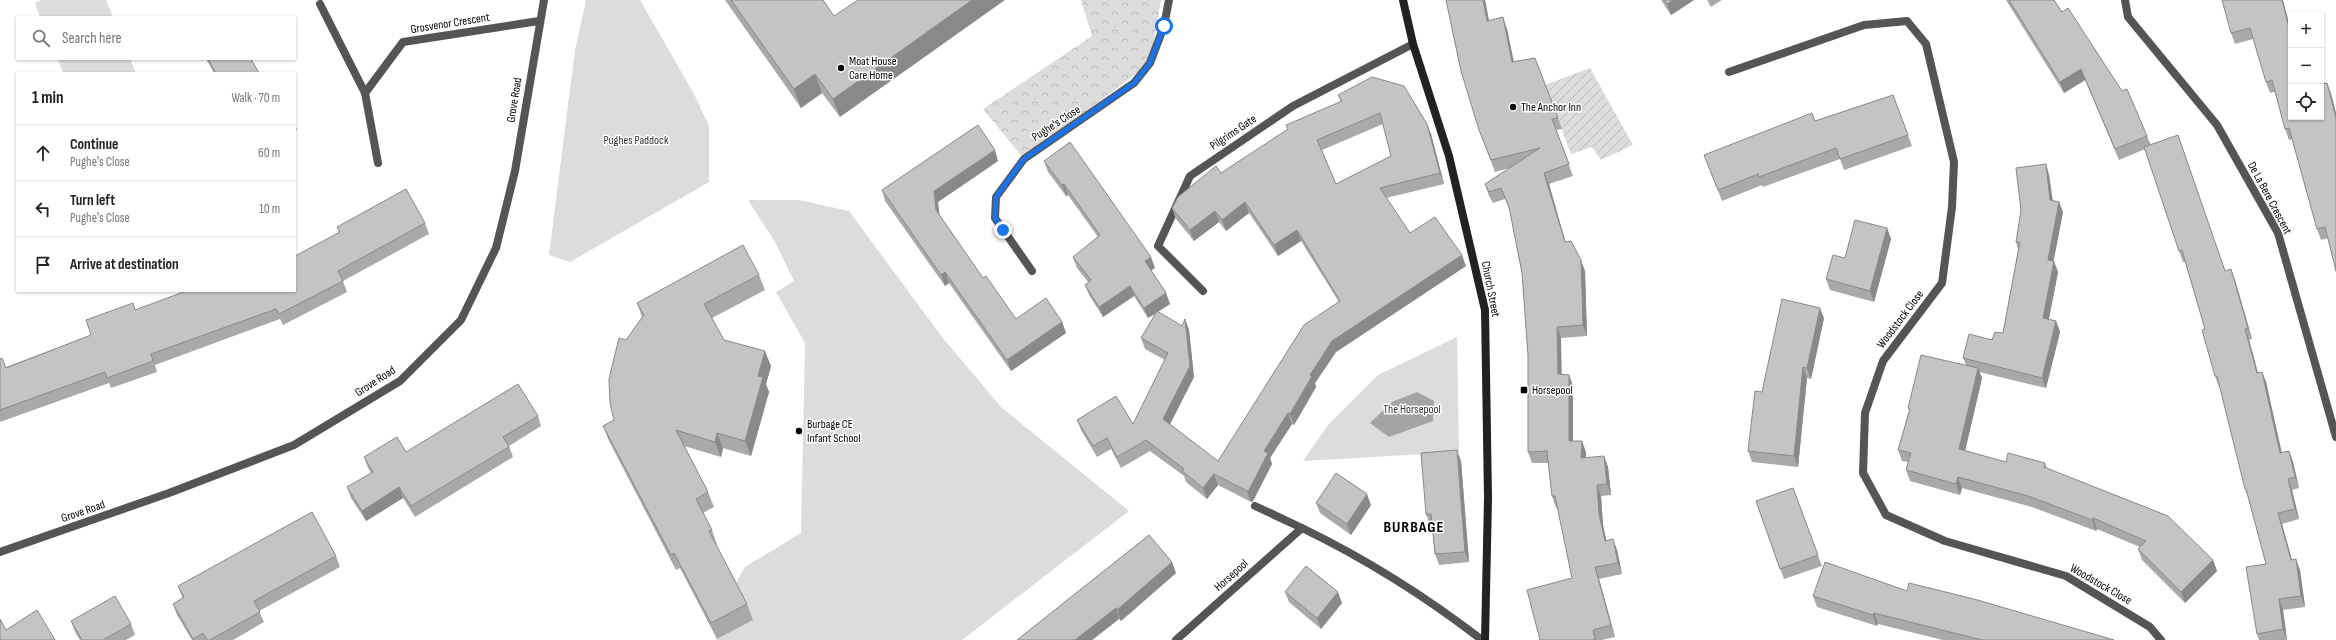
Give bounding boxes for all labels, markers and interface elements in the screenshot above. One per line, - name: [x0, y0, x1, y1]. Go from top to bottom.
- street label: Grosvenor Crescent: [409, 10, 491, 37]
- map controls: [2288, 12, 2324, 120]
- button: +: [2288, 12, 2324, 48]
- search box: [16, 16, 296, 60]
- route start: [1155, 17, 1173, 35]
- icon: search: [30, 27, 52, 49]
- text: Search here: [62, 29, 122, 48]
- button: −: [2288, 48, 2324, 84]
- place label: Moat House Care Home: [849, 54, 897, 83]
- marker: Moat House Care Home: [836, 63, 846, 73]
- street label: Grove Road: [504, 76, 525, 124]
- button: locate: [2288, 84, 2324, 120]
- text: 1 min: [32, 88, 64, 108]
- text: Walk · 70 m: [231, 90, 280, 106]
- place label: The Anchor Inn: [1521, 100, 1581, 115]
- street label: Pughe's Close: [1029, 102, 1084, 145]
- marker: The Anchor Inn: [1508, 102, 1518, 112]
- street label: Pilgrims Gate: [1207, 111, 1260, 153]
- park label: Pughes Paddock: [604, 133, 669, 148]
- text: Continue: [70, 135, 119, 154]
- icon: ahead: [32, 142, 54, 164]
- text: 60 m: [258, 145, 280, 161]
- text: Pughe's Close: [70, 154, 130, 170]
- street label: De La Bere Crescent: [2244, 159, 2295, 238]
- text: Turn left: [70, 191, 115, 210]
- icon: left: [32, 198, 54, 220]
- text: 10 m: [259, 201, 280, 217]
- text: Pughe's Close: [70, 210, 130, 226]
- route end: [994, 221, 1012, 239]
- icon: arrive: [32, 254, 54, 276]
- text: Arrive at destination: [70, 255, 179, 274]
- street label: Church Street: [1478, 260, 1503, 319]
- street label: Woodstock Close: [1874, 287, 1927, 351]
- street label: Grove Road: [352, 363, 398, 400]
- place label: Horsepool: [1532, 383, 1573, 398]
- marker: Horsepool: [1519, 385, 1529, 395]
- park label: The Horsepool: [1383, 402, 1441, 417]
- place label: Burbage CE Infant School: [807, 417, 861, 446]
- marker: Burbage CE Infant School: [794, 426, 804, 436]
- street label: Grove Road: [59, 497, 107, 526]
- district label: BURBAGE: [1383, 518, 1445, 537]
- street label: Horsepool: [1211, 556, 1251, 595]
- street label: Woodstock Close: [2067, 561, 2134, 608]

